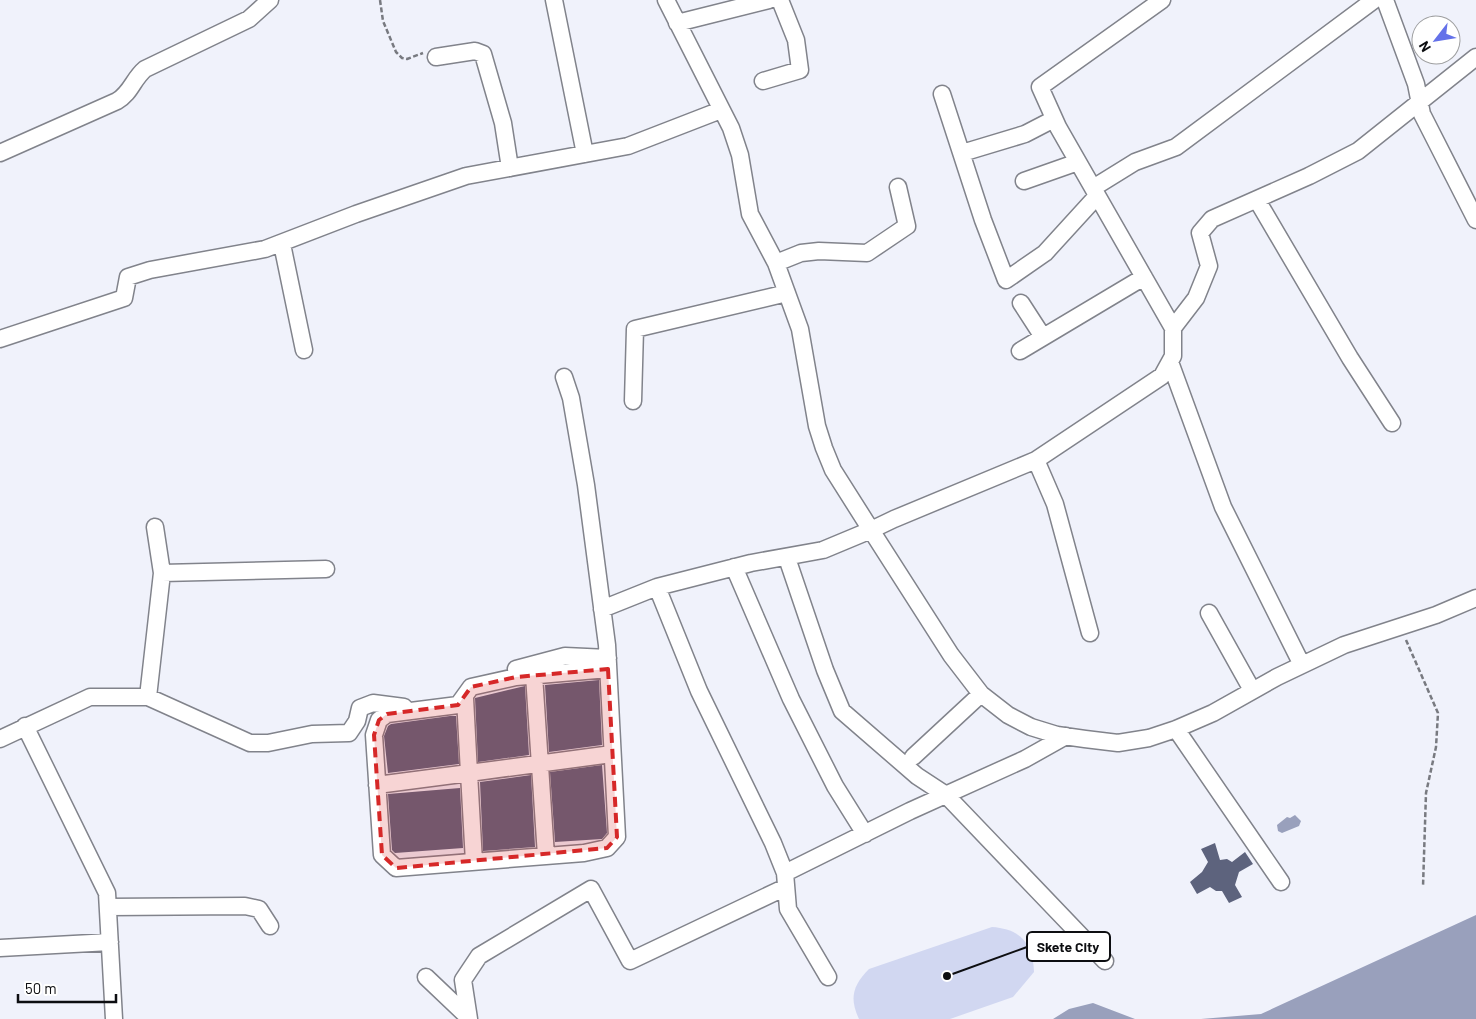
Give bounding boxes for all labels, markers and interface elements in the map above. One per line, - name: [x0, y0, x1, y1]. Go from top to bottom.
- north arrow: [1411, 15, 1461, 65]
- text: N: [1415, 39, 1434, 55]
- callout: Skete City: [1027, 932, 1110, 961]
- text: Skete City: [1037, 938, 1099, 955]
- scale bar: [18, 972, 115, 1004]
- text: 50 m: [25, 979, 57, 997]

